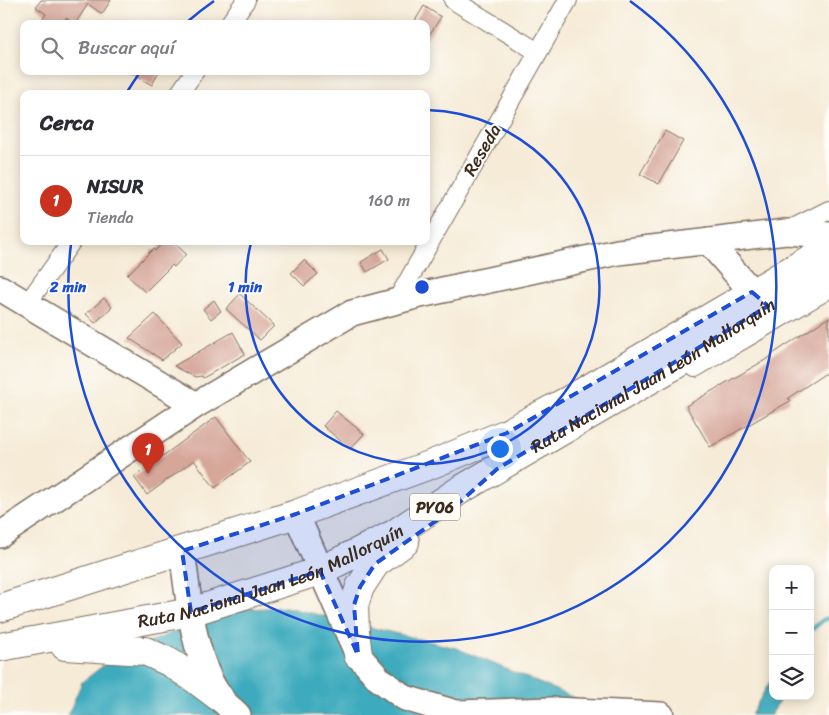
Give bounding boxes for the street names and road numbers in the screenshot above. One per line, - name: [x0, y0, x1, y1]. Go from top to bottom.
- street label: Reseda: [454, 118, 510, 182]
- street label: Ruta Nacional Juan León Mallorquín: [524, 289, 782, 462]
- road number: PY06: [410, 494, 460, 520]
- street label: Ruta Nacional Juan León Mallorquín: [135, 515, 411, 637]

